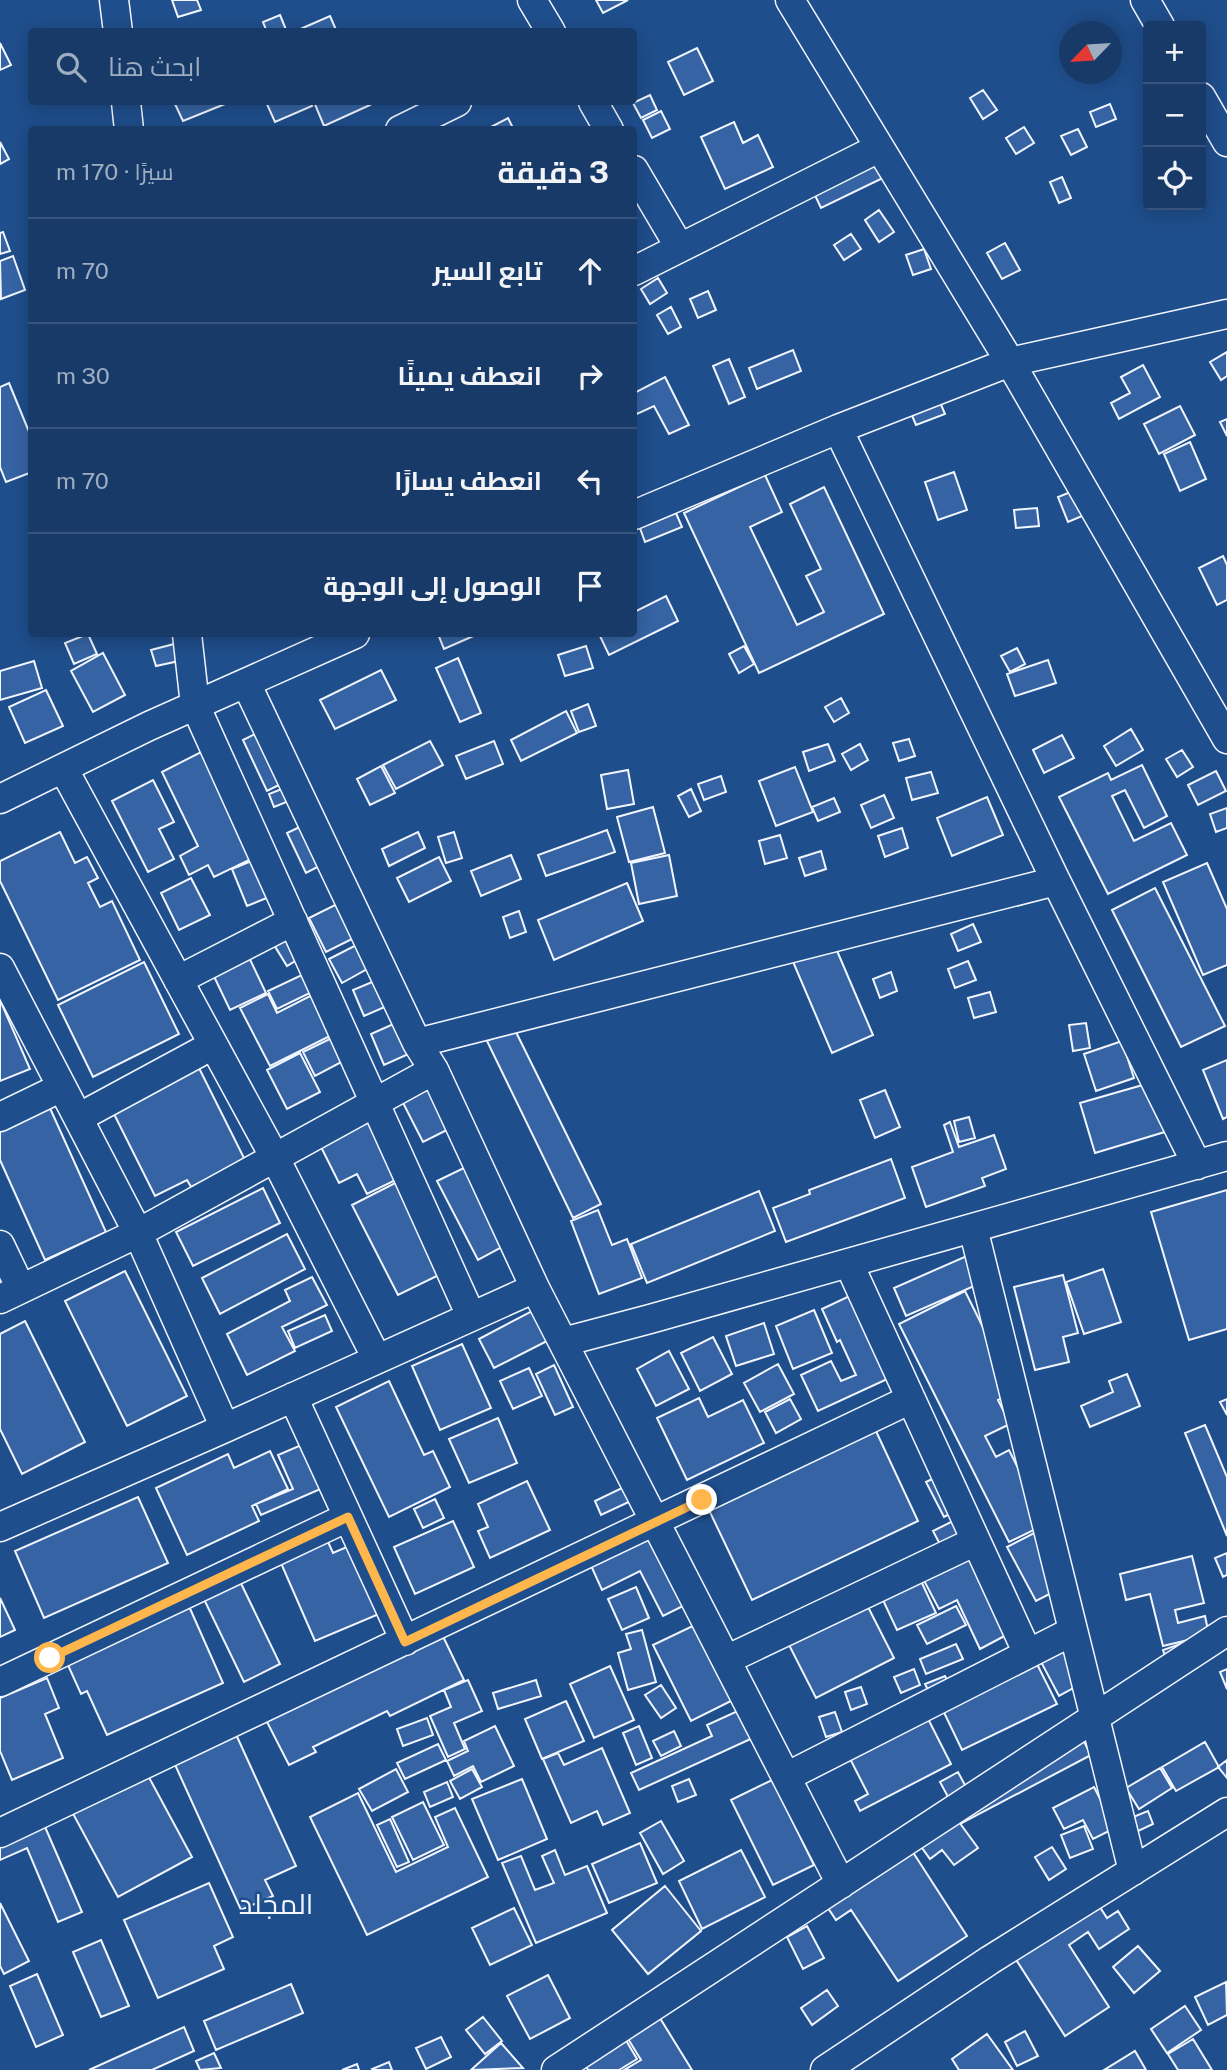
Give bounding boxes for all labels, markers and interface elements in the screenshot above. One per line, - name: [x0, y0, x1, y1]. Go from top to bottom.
- north arrow: [1059, 21, 1122, 84]
- map controls: [1143, 21, 1206, 210]
- button: +: [1143, 21, 1206, 84]
- search box: [28, 28, 637, 105]
- icon: search: [52, 48, 90, 86]
- text: ابحث هنا: [108, 51, 201, 82]
- button: −: [1143, 84, 1206, 147]
- button: locate: [1143, 147, 1206, 210]
- text: 3 دقيقة: [497, 154, 609, 190]
- text: سيرًا · 170 m: [56, 158, 173, 185]
- icon: ahead: [571, 252, 609, 290]
- text: تابع السير: [433, 255, 542, 286]
- text: 70 m: [56, 257, 109, 284]
- icon: right: [571, 357, 609, 395]
- text: انعطف يمينًا: [398, 360, 542, 391]
- text: 30 m: [56, 362, 110, 389]
- icon: left: [571, 462, 609, 500]
- text: انعطف يسارًا: [394, 465, 542, 496]
- text: 70 m: [56, 467, 109, 494]
- icon: arrive: [571, 567, 609, 605]
- text: الوصول إلى الوجهة: [323, 570, 542, 601]
- route end: [686, 1484, 717, 1515]
- route start: [34, 1642, 65, 1673]
- district label: المجلد: [239, 1887, 313, 1920]

